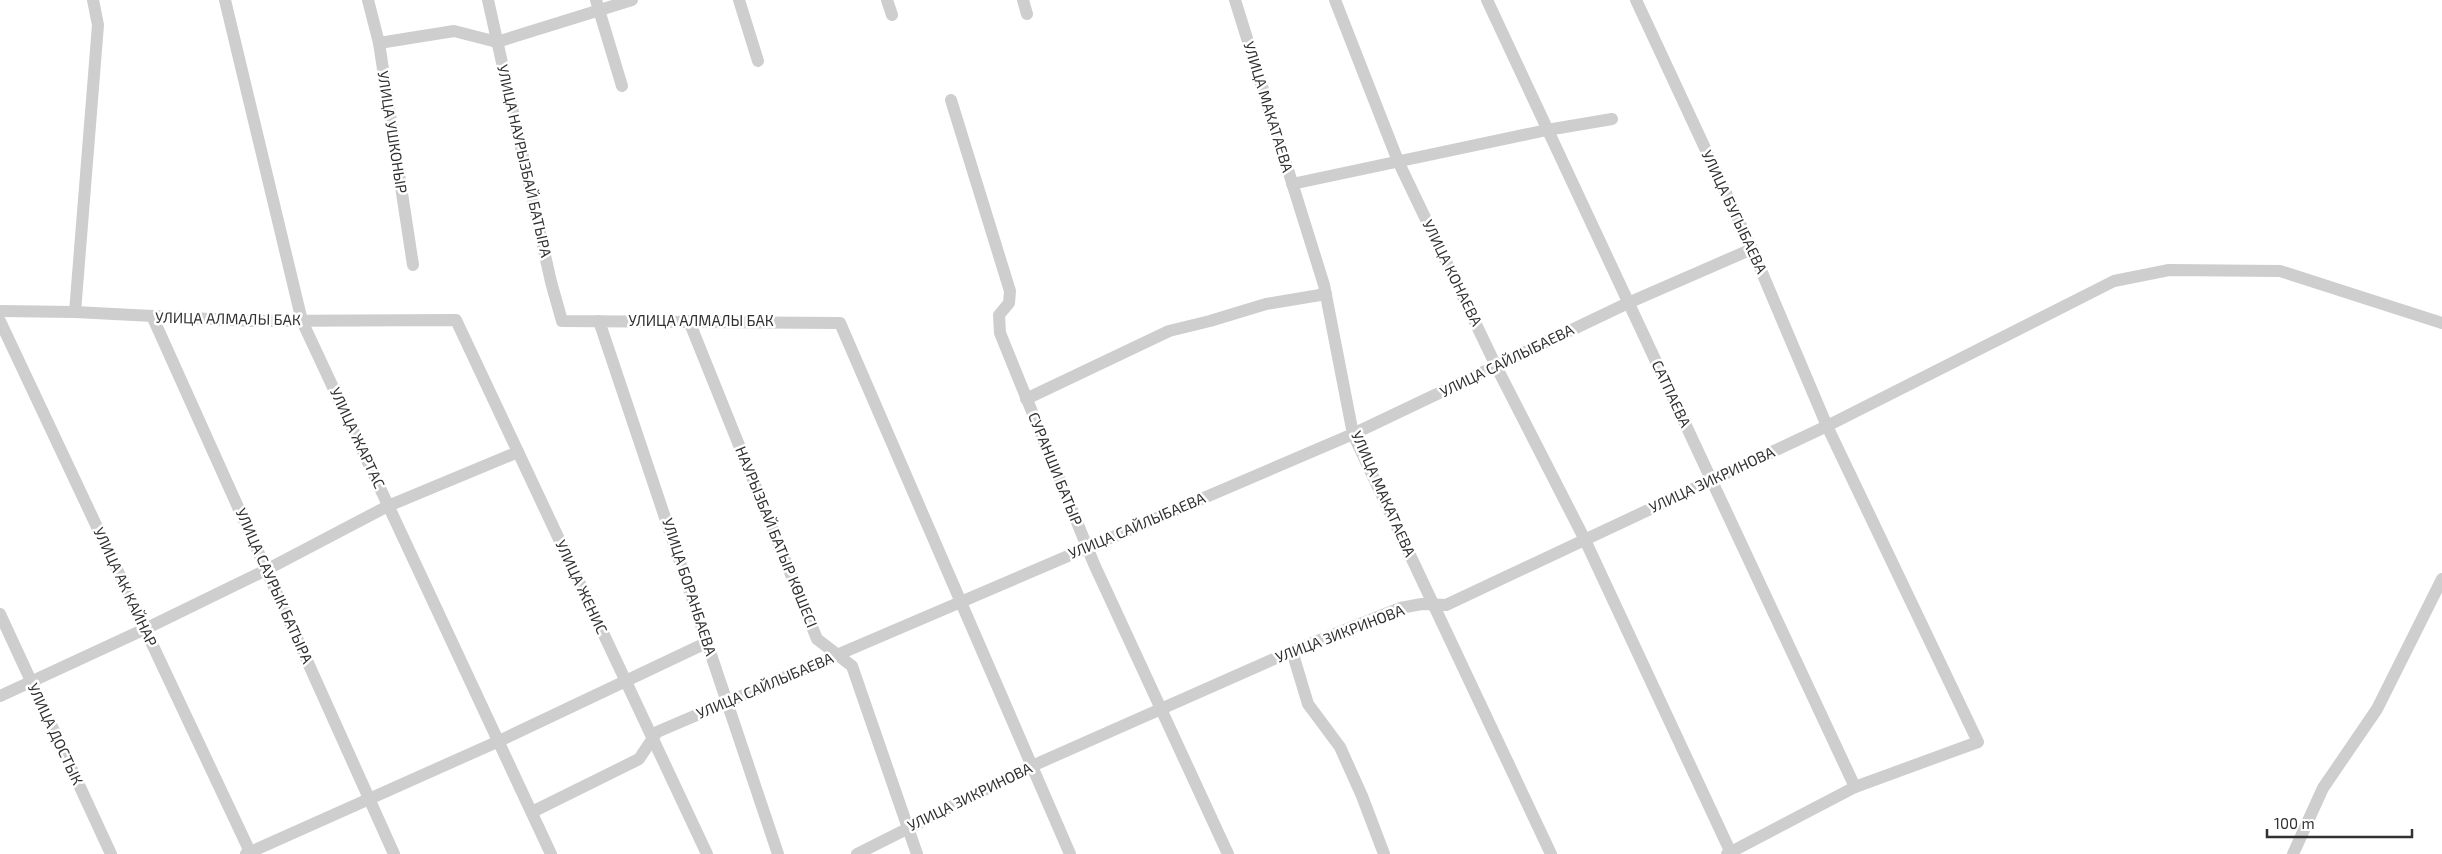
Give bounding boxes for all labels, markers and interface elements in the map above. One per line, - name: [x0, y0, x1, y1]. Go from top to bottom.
- street label: УЛИЦА МАКАТАЕВА: [1240, 39, 1298, 175]
- street label: УЛИЦА НАУРЫЗБАЙ БАТЫРА: [494, 63, 556, 260]
- street label: УЛИЦА УШКОНЫР: [374, 69, 412, 195]
- street label: УЛИЦА БУГЫБАЕВА: [1698, 147, 1772, 277]
- street label: УЛИЦА КОНАЕВА: [1419, 216, 1487, 329]
- street label: УЛИЦА АЛМАЛЫ БАК: [155, 308, 301, 328]
- street label: УЛИЦА АЛМАЛЫ БАК: [628, 311, 774, 329]
- street label: УЛИЦА САЙЛЫБАЕВА: [1437, 320, 1577, 400]
- street label: САТПАЕВА: [1649, 357, 1696, 431]
- street label: УЛИЦА ЖАРТАС: [327, 384, 389, 491]
- street label: СУРАНШИ БАТЫР: [1025, 409, 1087, 528]
- street label: УЛИЦА МАКАТАЕВА: [1348, 428, 1420, 560]
- street label: УЛИЦА ЗИКРИНОВА: [1646, 442, 1778, 516]
- street label: НАУРЫЗБАЙ БАТЫР КӨШЕСІ: [732, 443, 822, 630]
- street label: УЛИЦА САЙЛЫБАЕВА: [1065, 488, 1208, 562]
- street label: УЛИЦА САУРЫК БАТЫРА: [233, 505, 318, 667]
- street label: УЛИЦА БОРАНБАЕВА: [659, 516, 721, 658]
- street label: УЛИЦА АК КАЙНАР: [90, 524, 161, 649]
- street label: УЛИЦА ЖЕНИС: [552, 537, 612, 637]
- street label: УЛИЦА ЗИКРИНОВА: [1273, 600, 1407, 666]
- street label: УЛИЦА САЙЛЫБАЕВА: [693, 648, 836, 722]
- street label: УЛИЦА ДОСТЫК: [24, 680, 87, 787]
- street label: УЛИЦА ЗИКРИНОВА: [904, 758, 1035, 834]
- scale bar: [2267, 806, 2412, 838]
- text: 100 m: [2274, 814, 2315, 832]

